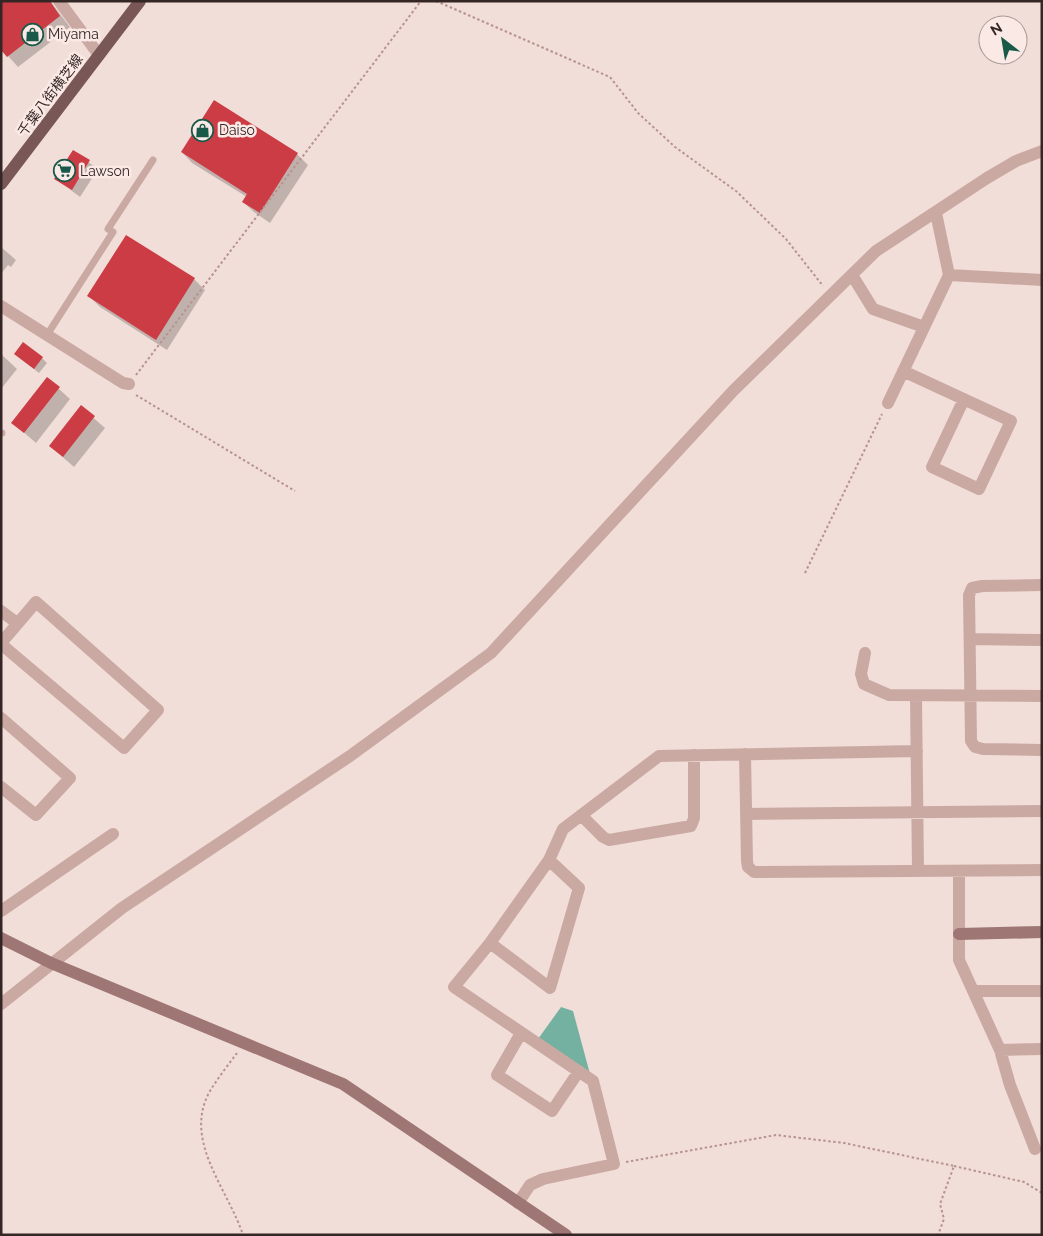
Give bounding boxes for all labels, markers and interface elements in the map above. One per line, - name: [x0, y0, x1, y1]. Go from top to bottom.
- north arrow: [978, 15, 1028, 65]
- text: N: [988, 19, 1005, 38]
- shop icon: Miyama: [20, 22, 44, 46]
- place label: Miyama: [48, 26, 99, 42]
- street label: 千葉八街横芝線: [14, 51, 86, 139]
- shop icon: Daiso: [191, 118, 215, 142]
- place label: Daiso: [219, 122, 255, 138]
- supermarket icon: Lawson: [52, 159, 76, 183]
- place label: Lawson: [80, 163, 130, 179]

